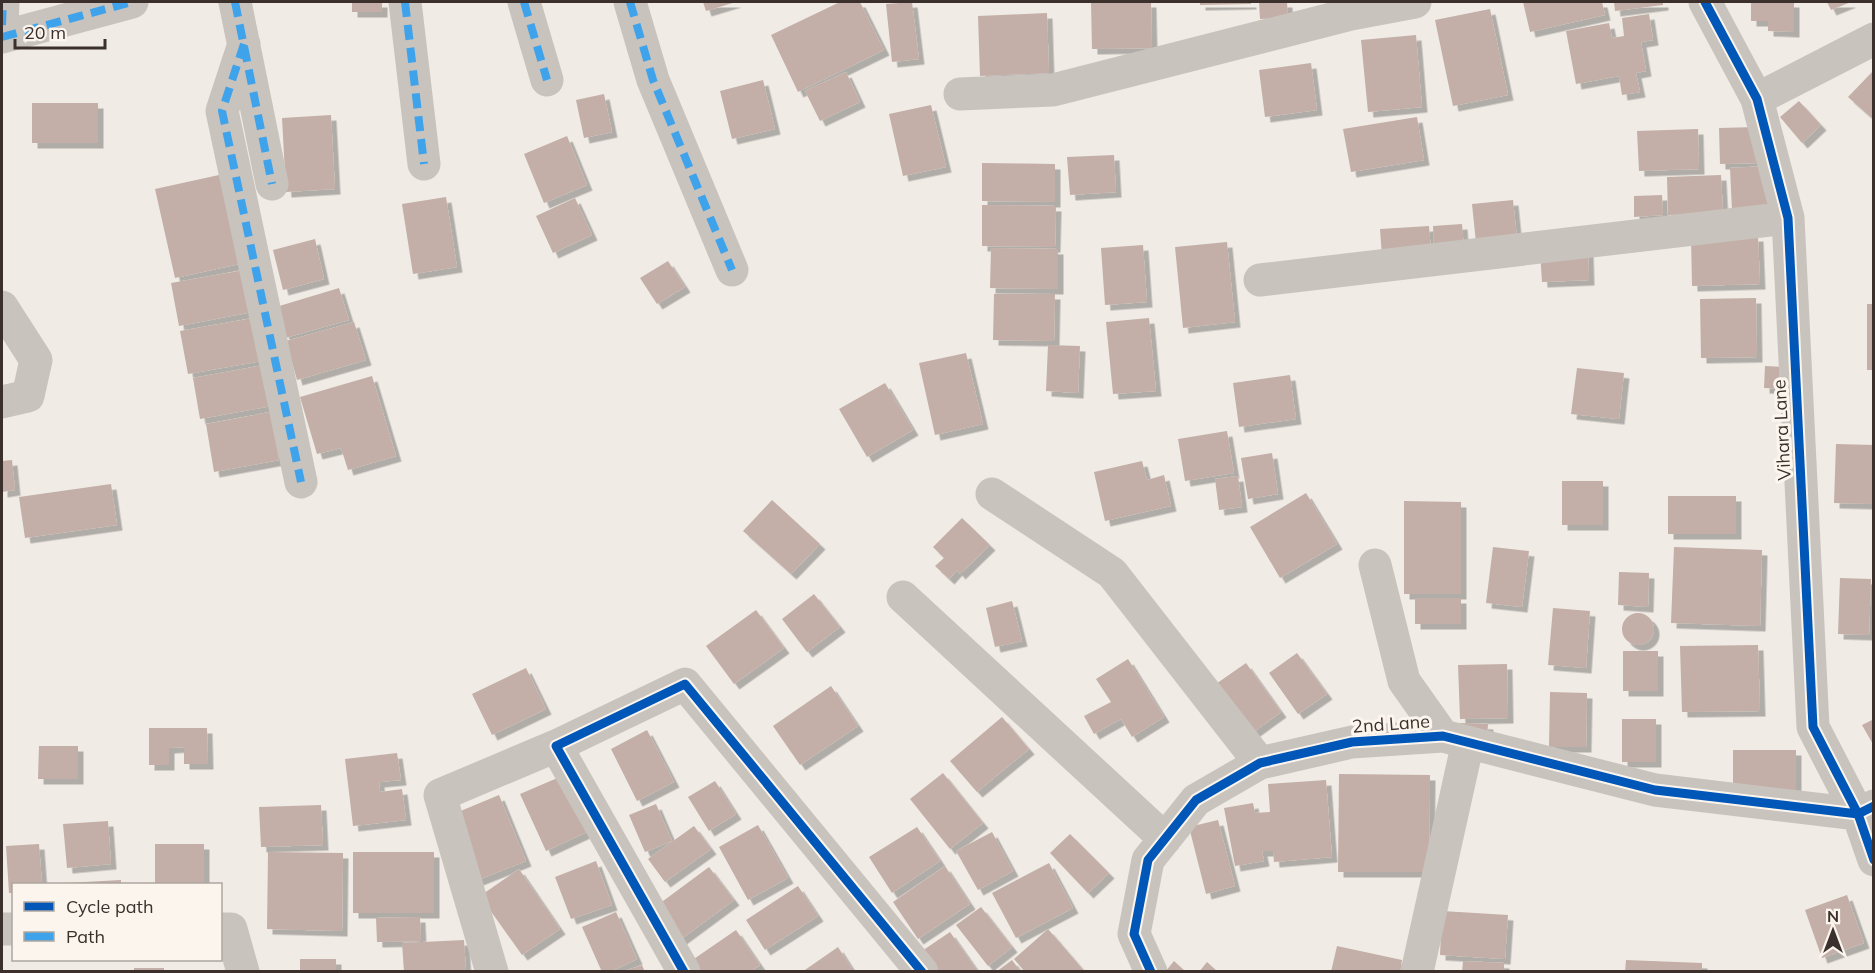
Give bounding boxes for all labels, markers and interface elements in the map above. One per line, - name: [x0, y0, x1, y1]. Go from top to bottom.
- scale bar: [15, 12, 105, 50]
- text: 20 m: [24, 21, 66, 44]
- street label: Vihara Lane: [1767, 379, 1796, 481]
- street label: 2nd Lane: [1351, 709, 1431, 738]
- legend: [12, 883, 222, 961]
- text: Cycle path: [66, 895, 153, 918]
- north arrow: [1803, 901, 1863, 961]
- text: N: [1827, 906, 1839, 926]
- text: Path: [66, 925, 105, 948]

